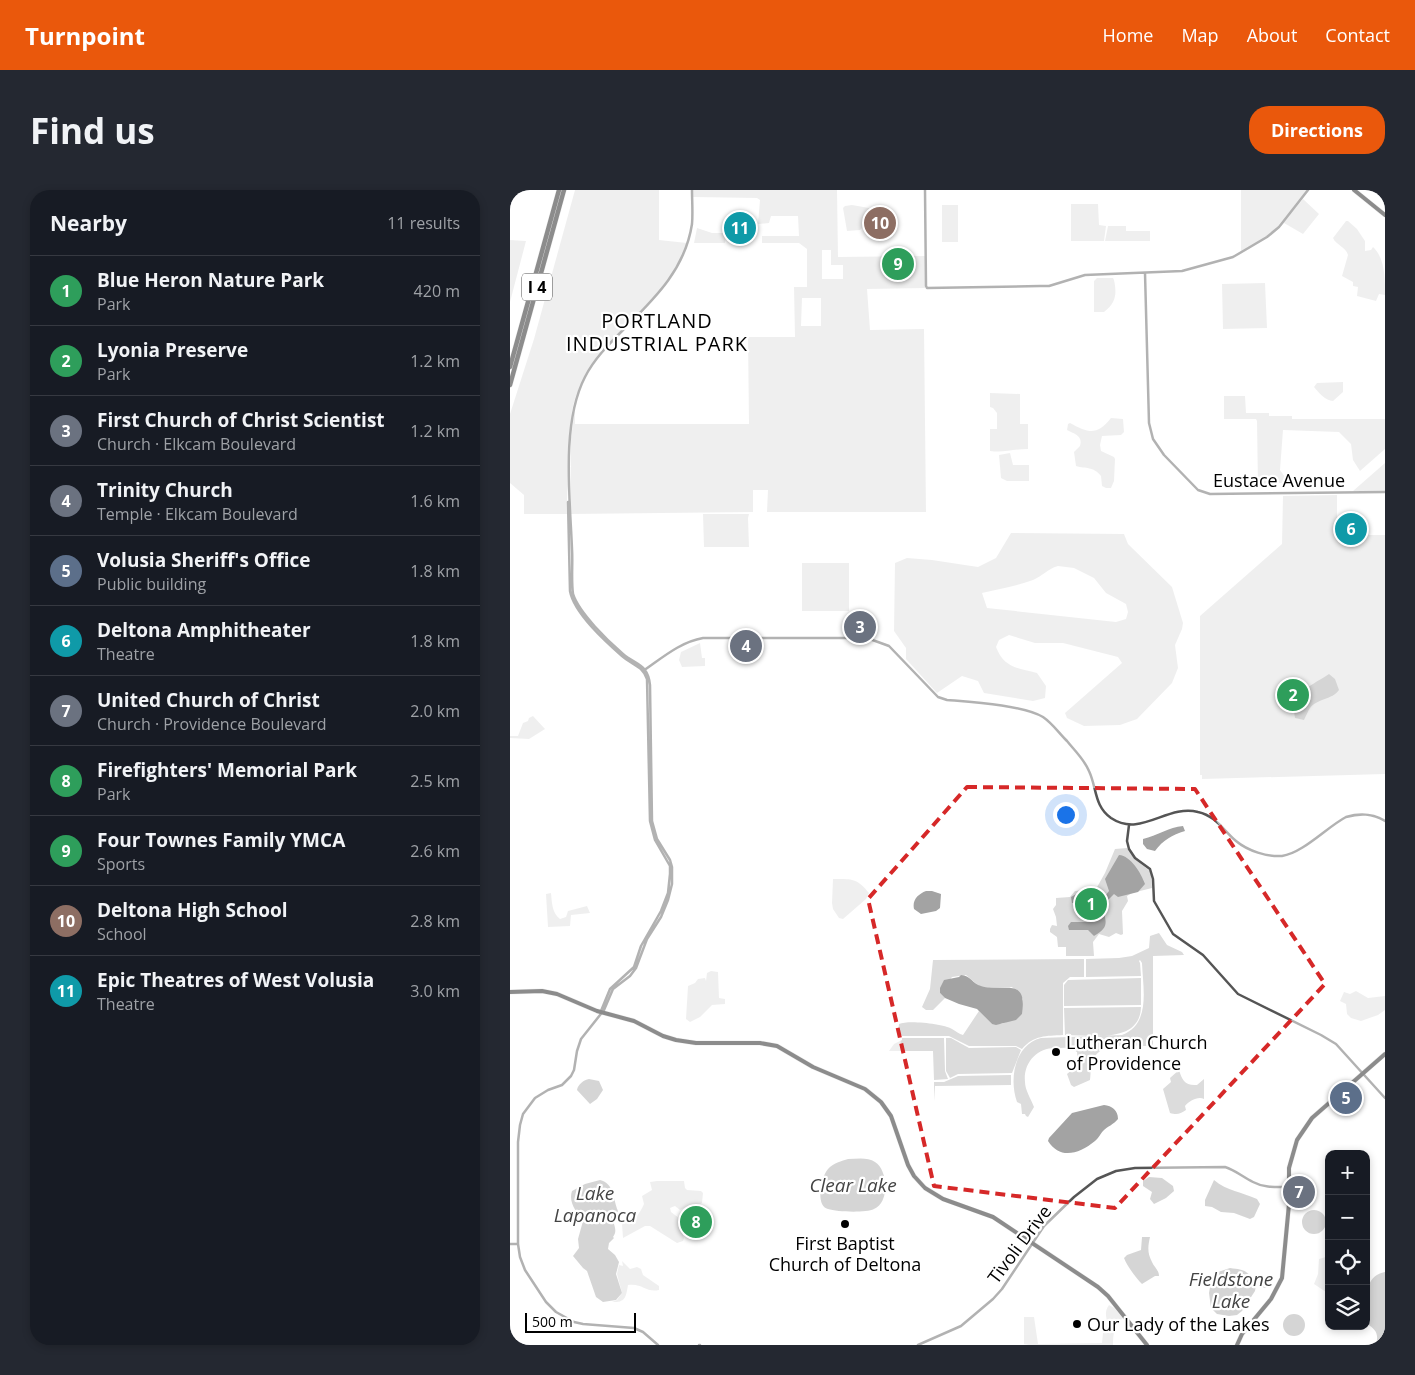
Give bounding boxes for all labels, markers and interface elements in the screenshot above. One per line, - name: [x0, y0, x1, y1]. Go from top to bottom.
- text: Turnpoint: [25, 19, 145, 52]
- text: Home: [1103, 23, 1153, 47]
- text: Map: [1181, 23, 1219, 47]
- text: About: [1247, 23, 1297, 47]
- text: Contact: [1325, 23, 1390, 47]
- button: Directions: [1249, 106, 1385, 154]
- text: Find us: [30, 107, 155, 154]
- pin: 10: [864, 204, 896, 242]
- text: Nearby: [50, 209, 127, 237]
- pin: 11: [724, 209, 756, 247]
- text: 11 results: [387, 212, 460, 234]
- pin: 9: [882, 245, 914, 283]
- text: Blue Heron Nature Park: [97, 267, 324, 293]
- road number: I 4: [522, 274, 552, 300]
- text: 1: [61, 280, 71, 302]
- text: 420 m: [414, 280, 460, 302]
- text: Park: [97, 293, 130, 315]
- district label: PORTLAND INDUSTRIAL PARK: [566, 307, 748, 357]
- text: Lyonia Preserve: [97, 337, 248, 363]
- text: 2: [61, 350, 71, 372]
- text: 1.2 km: [410, 350, 460, 372]
- text: Park: [97, 363, 130, 385]
- text: First Church of Christ Scientist: [97, 407, 385, 433]
- text: 3: [61, 420, 71, 442]
- text: 1.2 km: [410, 420, 460, 442]
- text: Church · Elkcam Boulevard: [97, 433, 296, 455]
- street label: Eustace Avenue: [1213, 468, 1345, 492]
- text: Trinity Church: [97, 477, 233, 503]
- text: 4: [61, 490, 71, 512]
- text: 1.6 km: [410, 490, 460, 512]
- text: Temple · Elkcam Boulevard: [97, 503, 298, 525]
- pin: 6: [1335, 510, 1367, 548]
- text: Volusia Sheriff's Office: [97, 547, 310, 573]
- text: 5: [61, 560, 71, 582]
- text: 1.8 km: [410, 560, 460, 582]
- text: Public building: [97, 573, 206, 595]
- pin: 3: [844, 608, 876, 646]
- text: Deltona Amphitheater: [97, 617, 311, 643]
- pin: 4: [730, 627, 762, 665]
- text: 6: [61, 630, 71, 652]
- text: 1.8 km: [410, 630, 460, 652]
- text: Theatre: [97, 643, 155, 665]
- pin: 2: [1277, 676, 1309, 714]
- text: United Church of Christ: [97, 687, 320, 713]
- text: 7: [61, 700, 71, 722]
- text: 2.0 km: [410, 700, 460, 722]
- text: Church · Providence Boulevard: [97, 713, 326, 735]
- text: Firefighters' Memorial Park: [97, 757, 357, 783]
- text: 8: [61, 770, 71, 792]
- text: 2.5 km: [410, 770, 460, 792]
- text: Park: [97, 783, 130, 805]
- your location: [1053, 802, 1079, 828]
- text: Four Townes Family YMCA: [97, 827, 345, 853]
- text: 9: [61, 840, 71, 862]
- text: 2.6 km: [410, 840, 460, 862]
- text: Sports: [97, 853, 145, 875]
- pin: 1: [1075, 885, 1107, 923]
- text: Deltona High School: [97, 897, 288, 923]
- text: 10: [57, 910, 75, 932]
- text: 2.8 km: [410, 910, 460, 932]
- text: School: [97, 923, 147, 945]
- text: Epic Theatres of West Volusia: [97, 967, 374, 993]
- text: 11: [57, 980, 75, 1002]
- text: 3.0 km: [410, 980, 460, 1002]
- text: Theatre: [97, 993, 155, 1015]
- place label: Lutheran Church of Providence: [1066, 1030, 1208, 1075]
- marker: Lutheran Church of Providence: [1050, 1046, 1062, 1058]
- pin: 5: [1330, 1079, 1362, 1117]
- map controls: [1325, 1150, 1370, 1330]
- button: +: [1325, 1150, 1370, 1195]
- water label: Clear Lake: [809, 1172, 897, 1198]
- pin: 7: [1283, 1173, 1315, 1211]
- water label: Lake Lapanoca: [554, 1180, 637, 1228]
- button: −: [1325, 1195, 1370, 1240]
- street label: Tivoli Drive: [982, 1200, 1056, 1288]
- pin: 8: [680, 1203, 712, 1241]
- marker: First Baptist Church of Deltona: [839, 1218, 851, 1230]
- place label: First Baptist Church of Deltona: [769, 1231, 921, 1276]
- button: locate: [1325, 1240, 1370, 1285]
- water label: Fieldstone Lake: [1189, 1266, 1273, 1314]
- button: layers: [1325, 1285, 1370, 1330]
- scale bar: [525, 1310, 636, 1333]
- text: 500 m: [532, 1312, 573, 1331]
- place label: Our Lady of the Lakes: [1087, 1312, 1270, 1336]
- marker: Our Lady of the Lakes: [1071, 1318, 1083, 1330]

